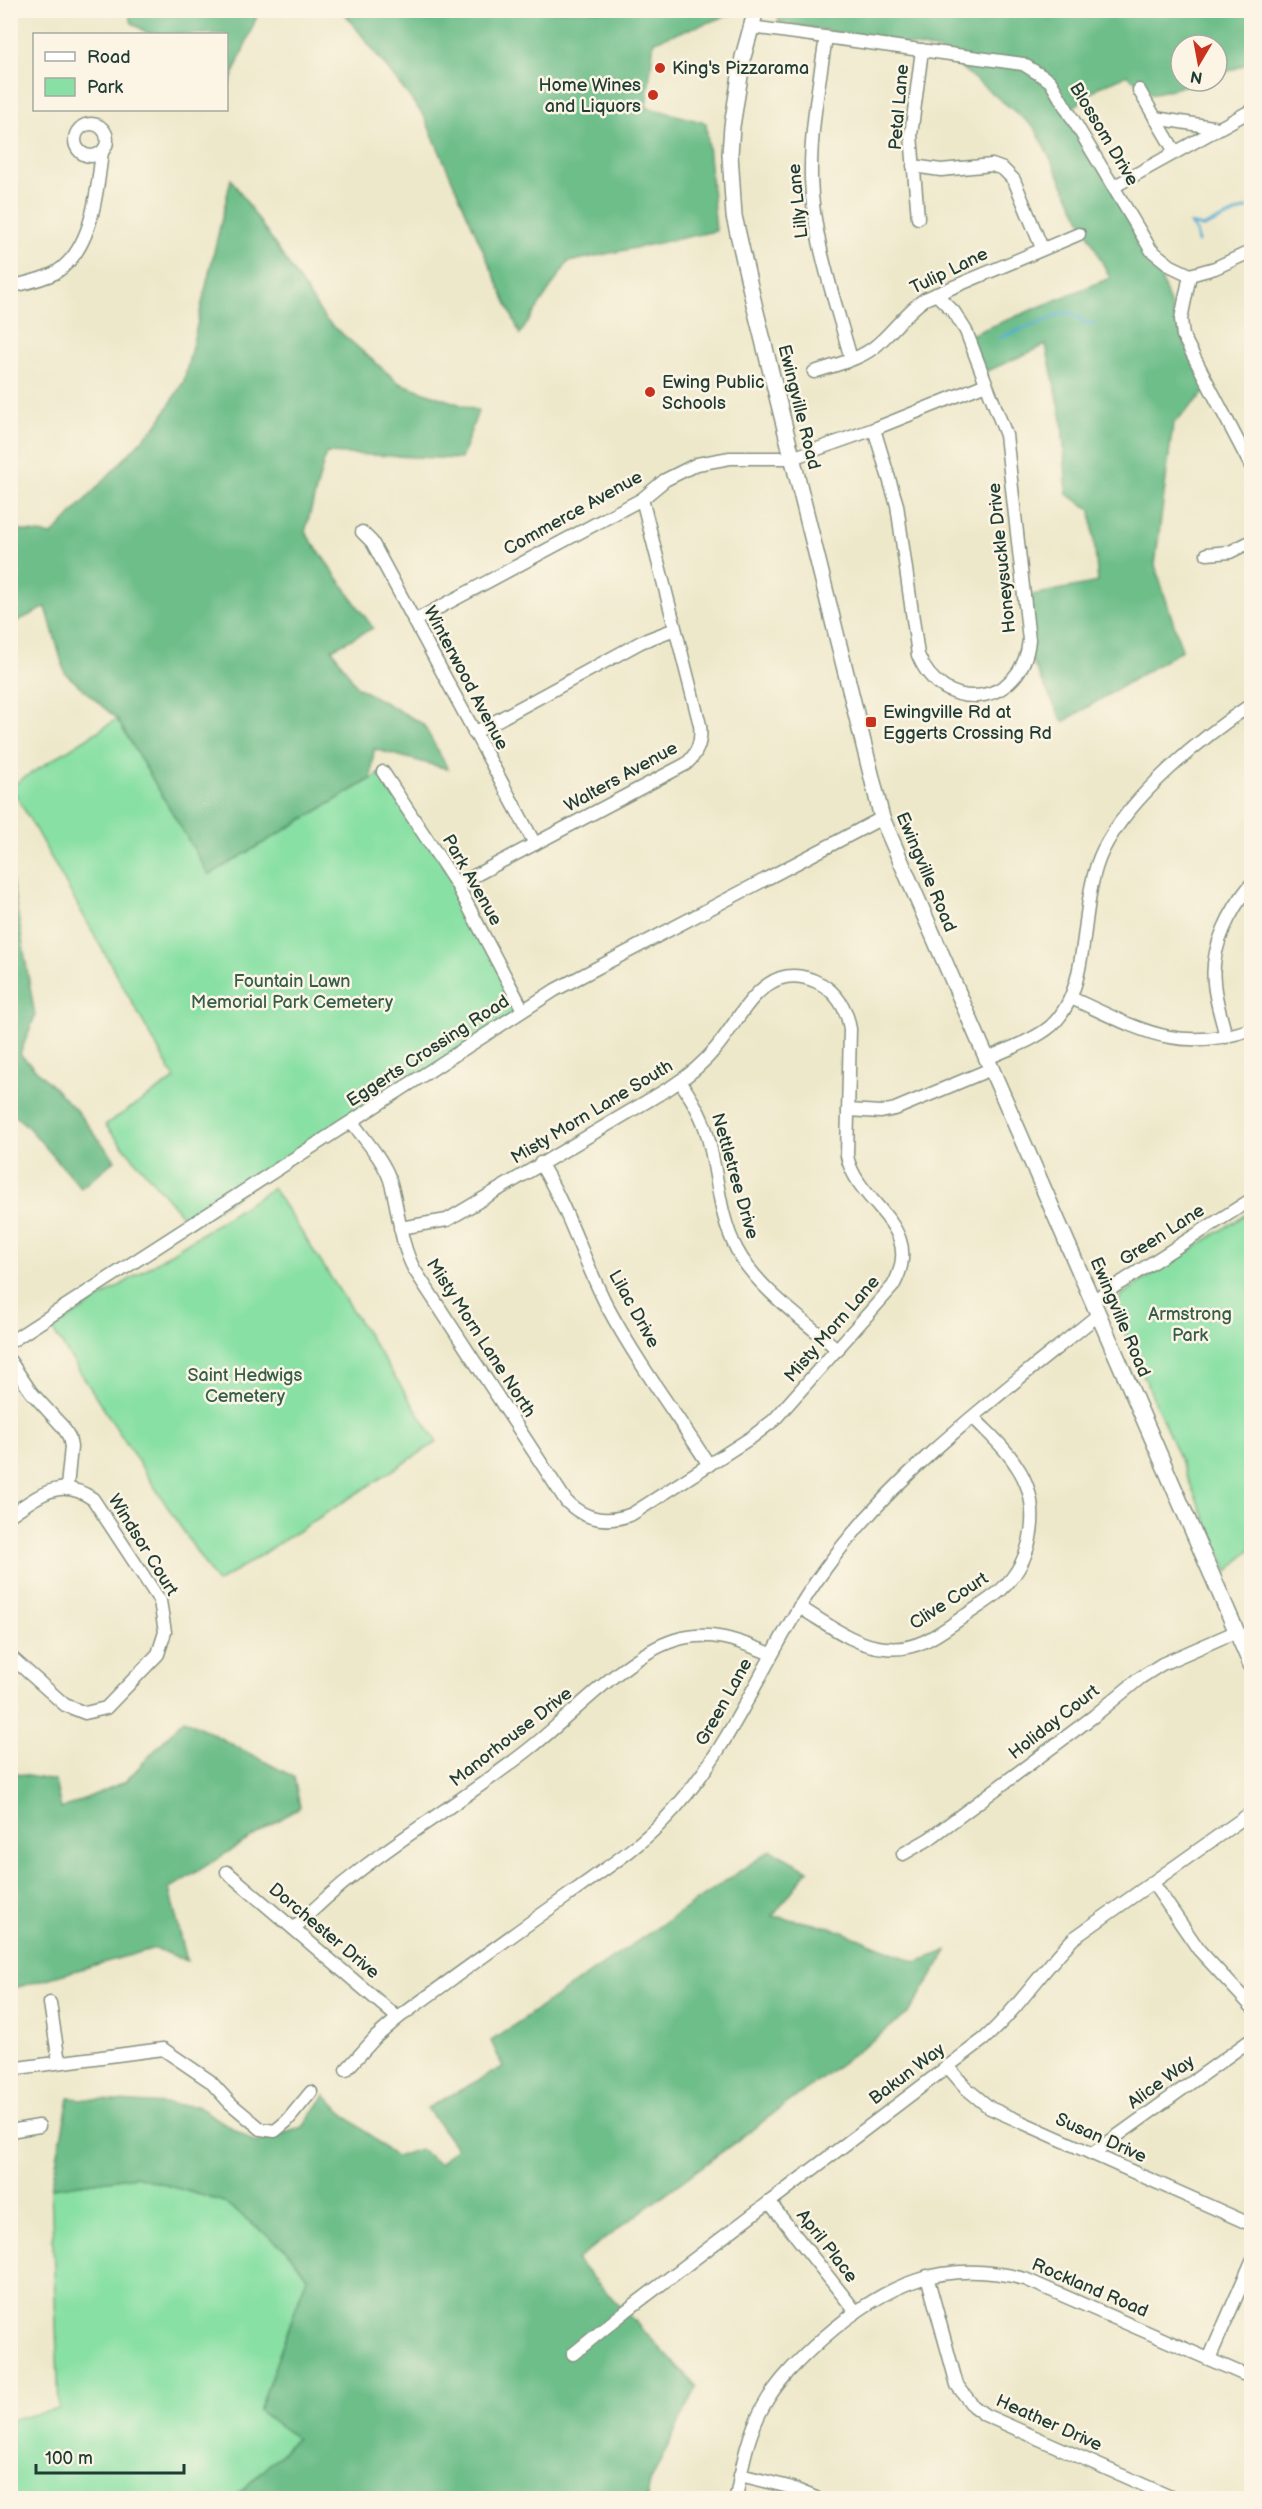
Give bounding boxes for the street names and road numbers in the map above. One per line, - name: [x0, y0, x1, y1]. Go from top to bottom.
- street label: Petal Lane: [885, 63, 913, 151]
- street label: Blossom Drive: [1065, 79, 1143, 190]
- street label: Lilly Lane: [784, 162, 812, 240]
- street label: Tulip Lane: [907, 243, 992, 299]
- street label: Ewingville Road: [773, 342, 825, 472]
- street label: Commerce Avenue: [500, 466, 646, 560]
- street label: Honeysuckle Drive: [984, 481, 1020, 634]
- street label: Winterwood Avenue: [419, 602, 513, 754]
- street label: Walters Avenue: [561, 737, 681, 817]
- street label: Ewingville Road: [891, 809, 961, 935]
- street label: Park Avenue: [438, 831, 507, 929]
- street label: Eggerts Crossing Road: [343, 991, 513, 1111]
- street label: Misty Morn Lane South: [507, 1055, 677, 1169]
- street label: Nettletree Drive: [707, 1111, 763, 1242]
- street label: Green Lane: [1116, 1200, 1209, 1270]
- street label: Ewingville Road: [1085, 1254, 1155, 1380]
- street label: Misty Morn Lane North: [422, 1255, 540, 1421]
- street label: Lilac Drive: [604, 1267, 664, 1352]
- street label: Misty Morn Lane: [780, 1271, 884, 1386]
- street label: Windsor Court: [103, 1490, 183, 1600]
- street label: Clive Court: [906, 1568, 993, 1634]
- street label: Green Lane: [691, 1654, 757, 1749]
- street label: Holiday Court: [1005, 1680, 1104, 1764]
- street label: Manorhouse Drive: [446, 1683, 577, 1791]
- street label: Dorchester Drive: [265, 1879, 384, 1984]
- street label: Bakun Way: [865, 2038, 950, 2109]
- street label: Alice Way: [1124, 2050, 1199, 2113]
- street label: Susan Drive: [1052, 2109, 1150, 2168]
- street label: April Place: [792, 2205, 862, 2287]
- street label: Rockland Road: [1029, 2254, 1151, 2322]
- street label: Heather Drive: [993, 2390, 1106, 2456]

